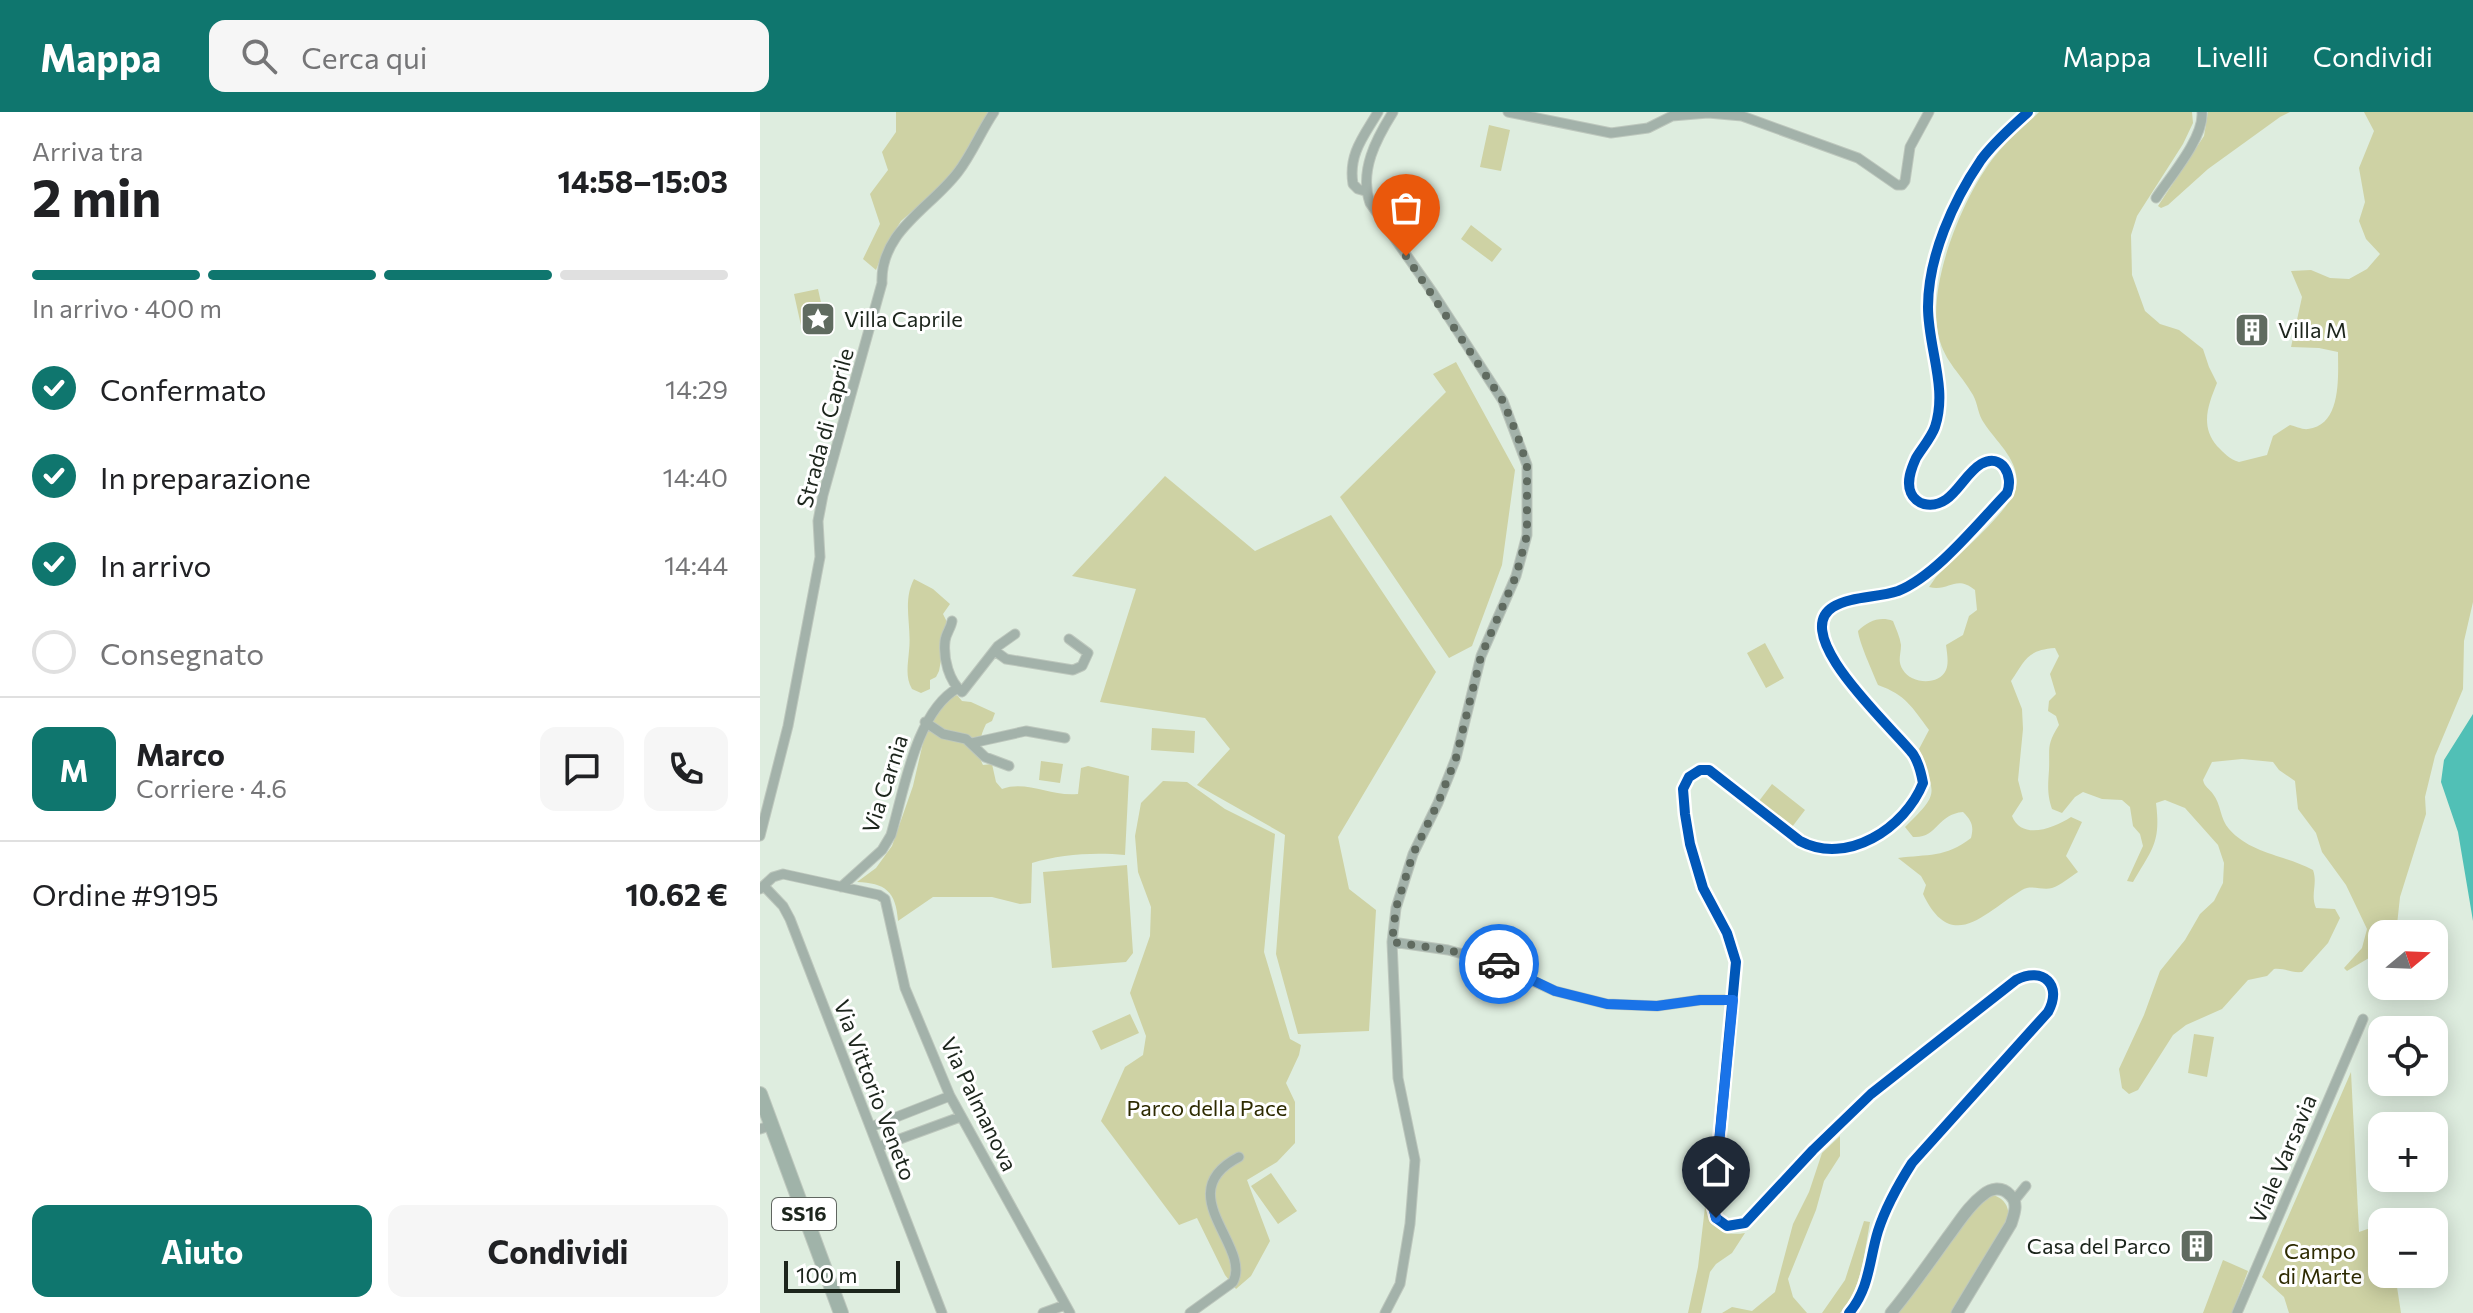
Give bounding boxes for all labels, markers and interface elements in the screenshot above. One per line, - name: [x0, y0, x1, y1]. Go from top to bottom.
- search box: [209, 20, 769, 92]
- text: Mappa: [40, 33, 161, 80]
- icon: search: [237, 34, 281, 78]
- text: Cerca qui: [301, 38, 427, 75]
- text: Mappa: [2063, 39, 2151, 73]
- text: Livelli: [2195, 39, 2269, 73]
- text: Condividi: [2313, 39, 2433, 73]
- text: Arriva tra: [32, 135, 143, 166]
- text: 14:58–15:03: [557, 162, 728, 199]
- text: 2 min: [32, 164, 161, 228]
- pin: [1372, 174, 1440, 256]
- icon: bag: [1384, 186, 1428, 230]
- text: In arrivo · 400 m: [32, 292, 222, 323]
- place icon: Villa Caprile: [799, 300, 837, 338]
- place label: Villa Caprile: [844, 305, 963, 332]
- building icon: Villa M: [2233, 311, 2271, 349]
- place label: Villa M: [2278, 316, 2347, 343]
- street label: Strada di Caprile: [790, 345, 859, 511]
- icon: check: [32, 366, 76, 410]
- text: Confermato: [100, 370, 266, 407]
- text: 14:29: [665, 373, 728, 404]
- icon: check: [32, 454, 76, 498]
- text: In preparazione: [100, 458, 311, 495]
- text: 14:40: [663, 461, 728, 492]
- icon: check: [32, 542, 76, 586]
- text: In arrivo: [100, 546, 211, 583]
- text: 14:44: [664, 549, 728, 580]
- text: Consegnato: [100, 634, 264, 671]
- button: chat: [540, 727, 624, 811]
- button: phone: [644, 727, 728, 811]
- street label: Via Carnia: [856, 731, 913, 836]
- text: Marco: [136, 735, 225, 772]
- text: M: [60, 751, 88, 788]
- text: Corriere · 4.6: [136, 772, 287, 803]
- text: Ordine #9195: [32, 875, 219, 912]
- text: 10.62 €: [625, 875, 728, 912]
- north arrow: [2368, 920, 2448, 1000]
- map controls: [2368, 920, 2448, 1288]
- courier: [1459, 924, 1539, 1004]
- icon: car: [1477, 942, 1521, 986]
- street label: Via Vittorio Veneto: [829, 996, 922, 1184]
- button: locate: [2368, 1016, 2448, 1096]
- street label: Via Palmanova: [935, 1032, 1024, 1175]
- street label: Viale Varsavia: [2243, 1090, 2322, 1227]
- park label: Parco della Pace: [1127, 1094, 1287, 1121]
- button: +: [2368, 1112, 2448, 1192]
- pin: [1682, 1136, 1750, 1218]
- icon: home: [1694, 1148, 1738, 1192]
- road number: SS16: [772, 1198, 836, 1230]
- button: Aiuto: [32, 1205, 372, 1297]
- button: Condividi: [388, 1205, 728, 1297]
- button: −: [2368, 1208, 2448, 1288]
- building icon: Casa del Parco: [2178, 1227, 2216, 1265]
- place label: Casa del Parco: [2027, 1232, 2171, 1259]
- park label: Campo di Marte: [2278, 1237, 2362, 1289]
- scale bar: [784, 1257, 900, 1293]
- text: 100 m: [796, 1261, 858, 1288]

